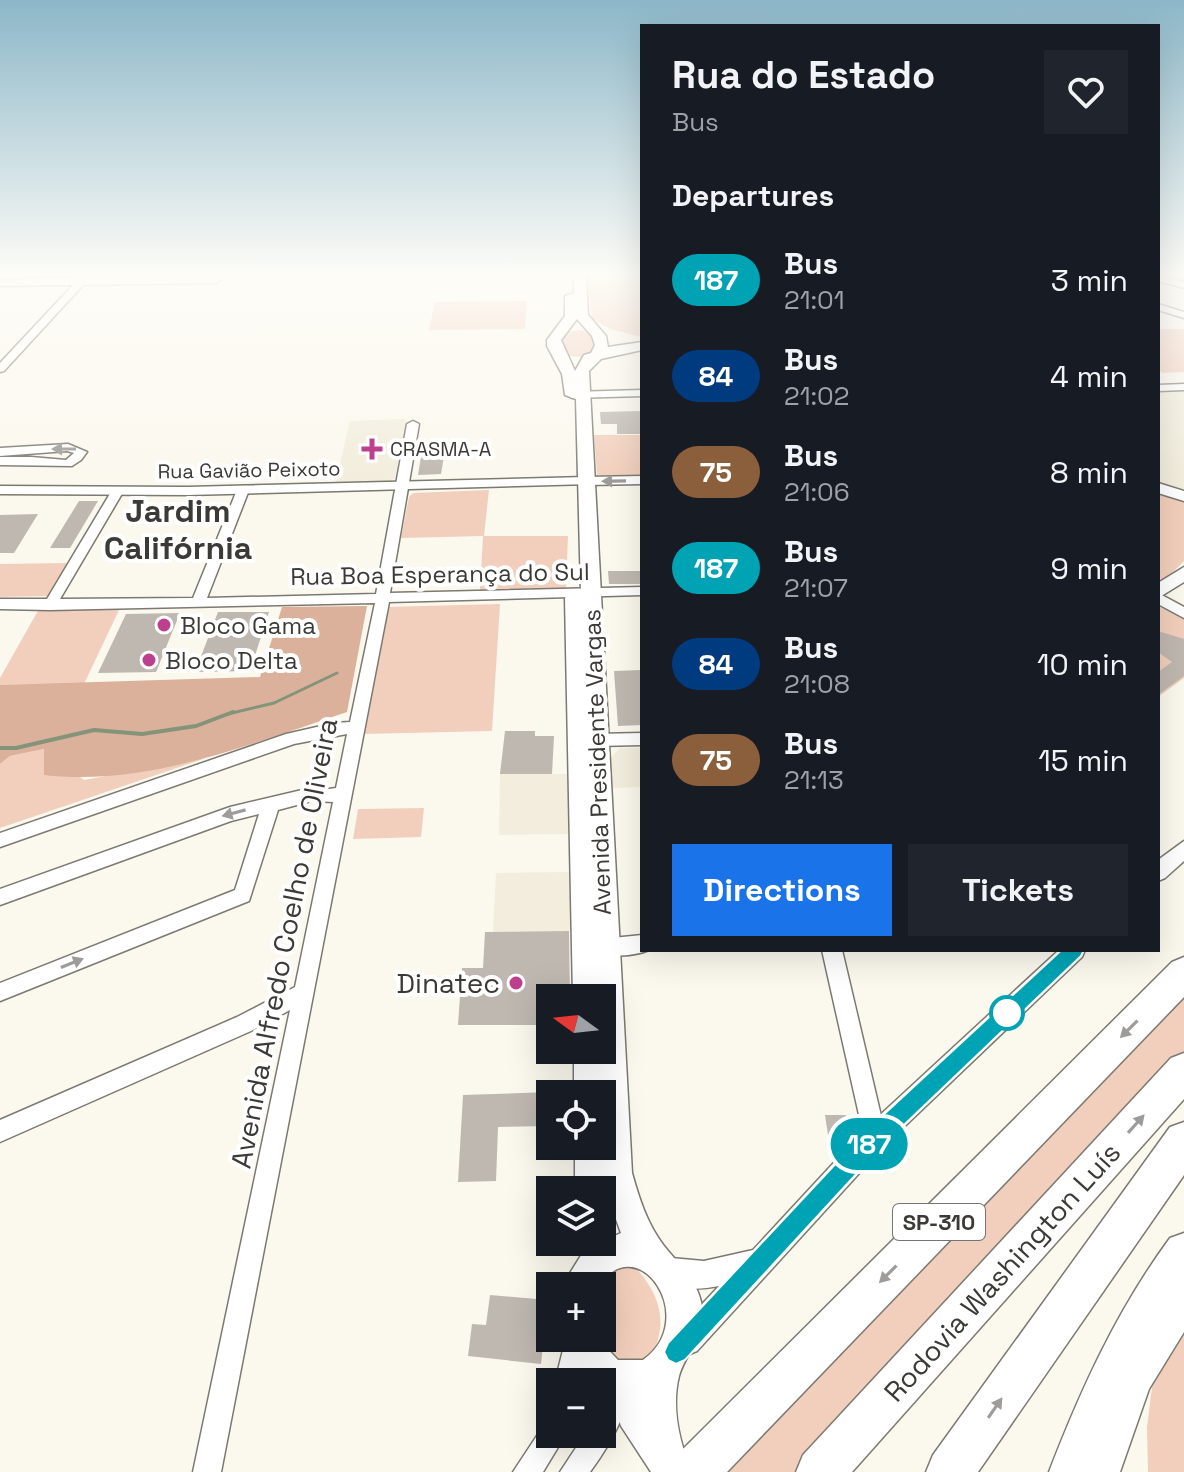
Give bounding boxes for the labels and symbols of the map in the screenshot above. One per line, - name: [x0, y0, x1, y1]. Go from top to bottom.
- place label: CRASMA-A: [390, 436, 492, 462]
- marker: CRASMA-A: [361, 438, 383, 460]
- one-way arrow: [51, 443, 76, 455]
- street label: Rua Gavião Peixoto: [157, 455, 341, 485]
- one-way arrow: [601, 475, 626, 487]
- district label: Jardim Califórnia: [104, 491, 252, 568]
- street label: Rua Boa Esperança do Sul: [290, 556, 590, 592]
- street label: Avenida Presidente Vargas: [576, 609, 618, 915]
- place label: Bloco Gama: [180, 610, 316, 641]
- marker: Bloco Gama: [155, 616, 173, 634]
- place label: Bloco Delta: [165, 645, 298, 676]
- marker: Bloco Delta: [140, 651, 158, 669]
- street label: Avenida Alfredo Coelho de Oliveira: [223, 715, 345, 1171]
- one-way arrow: [222, 808, 247, 820]
- one-way arrow: [60, 956, 84, 969]
- place label: Dinatec: [397, 965, 500, 1001]
- marker: Dinatec: [507, 974, 525, 992]
- north arrow: [536, 984, 616, 1064]
- unlabelled marker: [990, 996, 1024, 1030]
- one-way arrow: [1120, 1019, 1139, 1038]
- one-way arrow: [1127, 1115, 1144, 1135]
- line badge: 187: [823, 1118, 915, 1170]
- street label: Rodovia Washington Luís: [876, 1135, 1128, 1409]
- road number: SP-310: [893, 1204, 985, 1240]
- one-way arrow: [879, 1264, 898, 1283]
- one-way arrow: [986, 1398, 1002, 1419]

